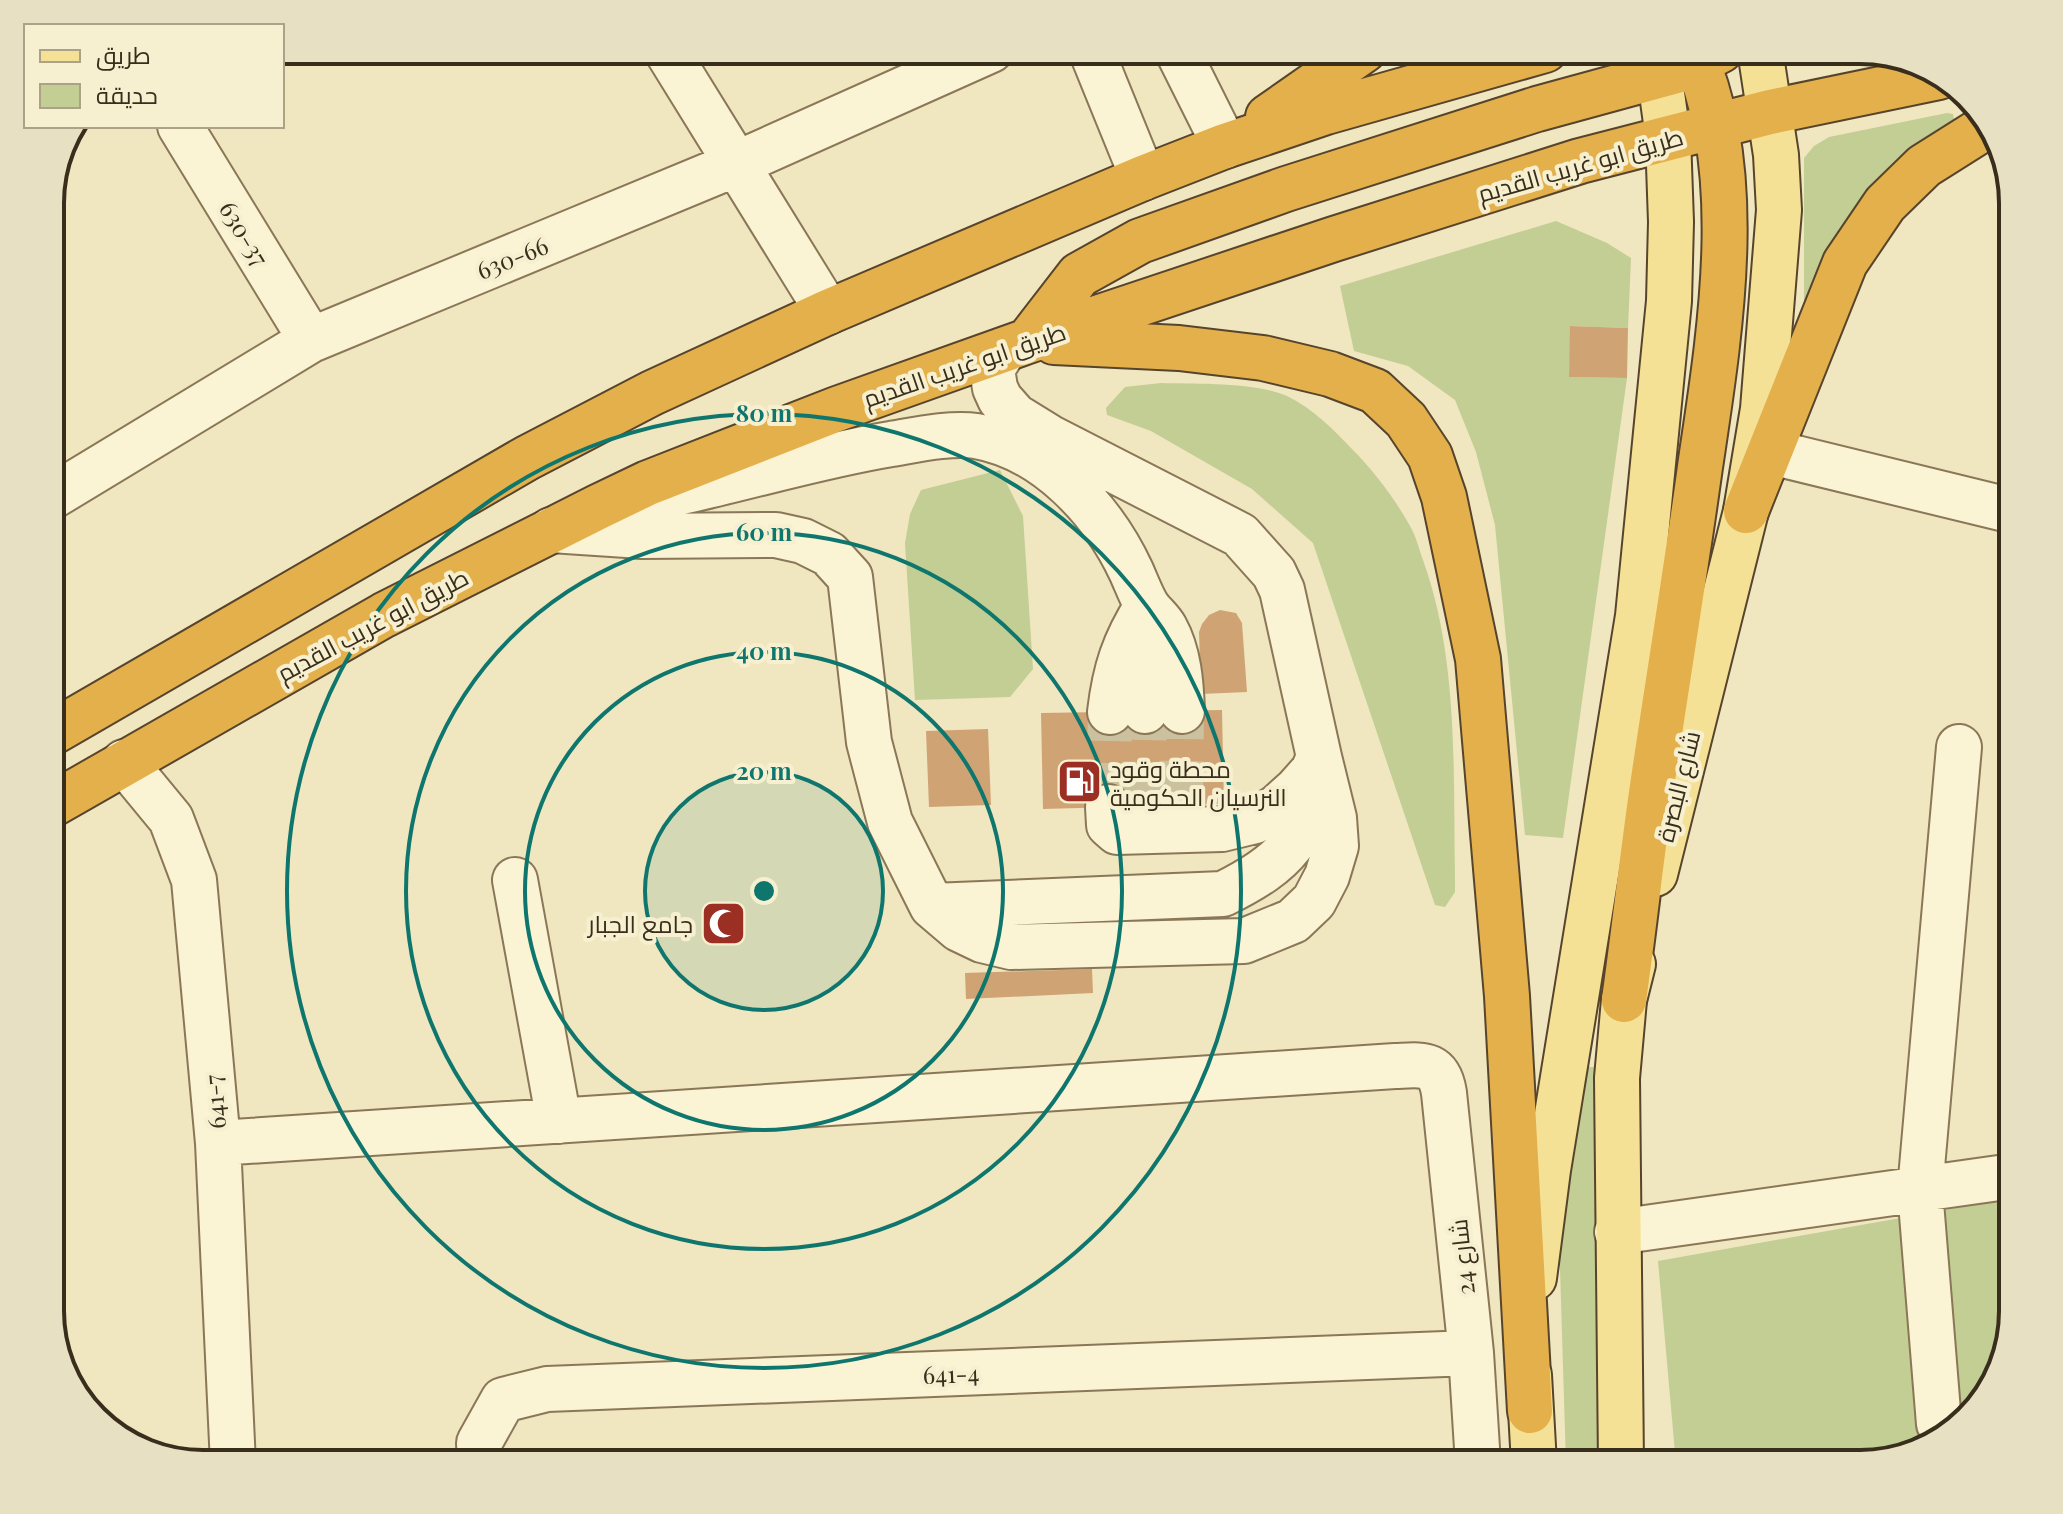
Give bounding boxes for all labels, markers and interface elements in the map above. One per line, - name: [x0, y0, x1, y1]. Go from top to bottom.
- legend: [24, 24, 284, 128]
- text: طريق: [96, 38, 151, 71]
- text: حديقة: [96, 78, 158, 110]
- street label: طريق ابو غريب القديم: [1474, 119, 1687, 211]
- street label: 630-37: [213, 195, 277, 272]
- street label: 630-66: [471, 228, 553, 286]
- street label: طريق ابو غريب القديم: [858, 314, 1070, 416]
- text: 80 m: [736, 396, 792, 428]
- text: 60 m: [736, 515, 792, 547]
- street label: طريق ابو غريب القديم: [271, 560, 474, 690]
- text: 40 m: [736, 634, 792, 666]
- street label: شارع البصرة: [1648, 727, 1708, 845]
- place label: محطة وقود النرسيان الحكومية: [1110, 752, 1287, 812]
- text: 20 m: [736, 754, 792, 786]
- fuel station icon: محطة وقود النرسيان الحكومية: [1055, 758, 1103, 806]
- centre of rings: [750, 877, 778, 905]
- mosque icon: جامع الجبار: [700, 899, 748, 947]
- place label: جامع الجبار: [586, 907, 693, 941]
- street label: 641-7: [196, 1073, 232, 1131]
- street label: شارع 24: [1441, 1217, 1483, 1296]
- street label: 641-4: [922, 1356, 980, 1390]

